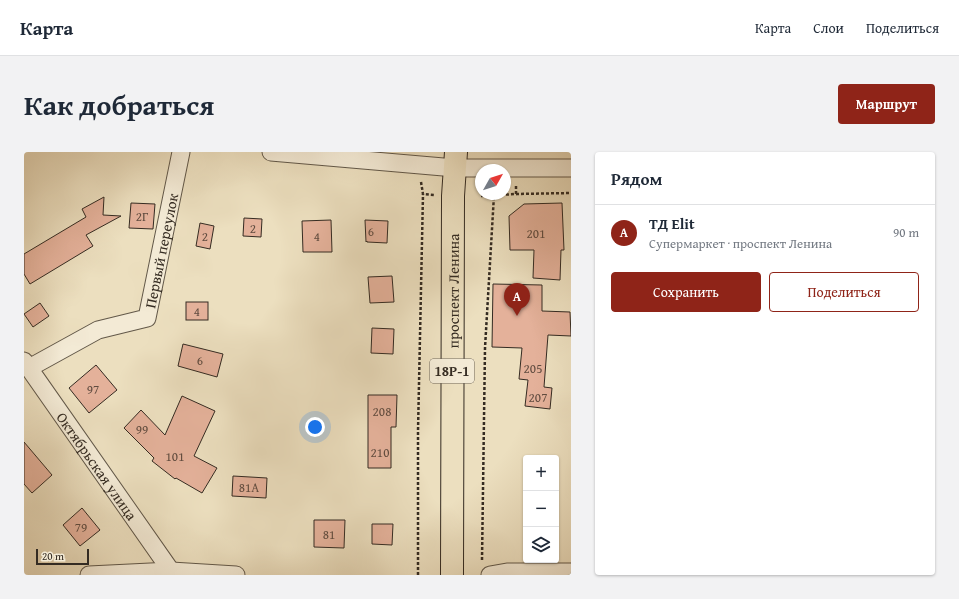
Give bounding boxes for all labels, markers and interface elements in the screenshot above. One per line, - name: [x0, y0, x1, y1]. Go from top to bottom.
- text: Карта: [20, 14, 73, 42]
- text: Карта: [755, 18, 791, 38]
- text: Слои: [813, 18, 844, 38]
- text: Поделиться: [866, 18, 939, 38]
- text: Как добраться: [24, 84, 214, 125]
- button: Маршрут: [838, 84, 935, 124]
- north arrow: [475, 164, 511, 200]
- text: Рядом: [611, 166, 662, 191]
- street label: Первый переулок: [139, 191, 183, 310]
- house number: 2Г: [136, 207, 149, 226]
- text: ТД Elit: [649, 213, 695, 234]
- house number: 2: [250, 219, 256, 238]
- house number: 6: [368, 222, 374, 241]
- text: A: [620, 223, 628, 242]
- text: 90 m: [893, 223, 919, 242]
- house number: 201: [527, 224, 545, 243]
- house number: 2: [202, 227, 208, 246]
- house number: 4: [314, 227, 320, 246]
- street label: проспект Ленина: [442, 233, 463, 348]
- text: Супермаркет · проспект Ленина: [649, 234, 832, 253]
- button: Сохранить: [611, 272, 761, 312]
- button: Поделиться: [769, 272, 919, 312]
- pin: A: [504, 283, 530, 316]
- house number: 4: [194, 302, 200, 321]
- house number: 6: [197, 351, 203, 370]
- road number: 18Р-1: [430, 359, 474, 383]
- house number: 205: [524, 359, 542, 378]
- house number: 97: [87, 380, 99, 399]
- house number: 207: [529, 388, 547, 407]
- house number: 208: [373, 402, 391, 421]
- street label: Октябрьская улица: [52, 407, 143, 525]
- your location: [305, 417, 325, 437]
- house number: 99: [136, 420, 148, 439]
- house number: 210: [371, 443, 389, 462]
- house number: 101: [166, 447, 184, 466]
- map controls: [523, 455, 559, 563]
- button: +: [523, 455, 559, 491]
- house number: 81А: [239, 478, 259, 497]
- button: −: [523, 491, 559, 527]
- house number: 79: [75, 518, 87, 537]
- house number: 81: [323, 525, 335, 544]
- button: layers: [523, 527, 559, 563]
- scale bar: [36, 547, 89, 566]
- text: 20 m: [42, 548, 64, 564]

